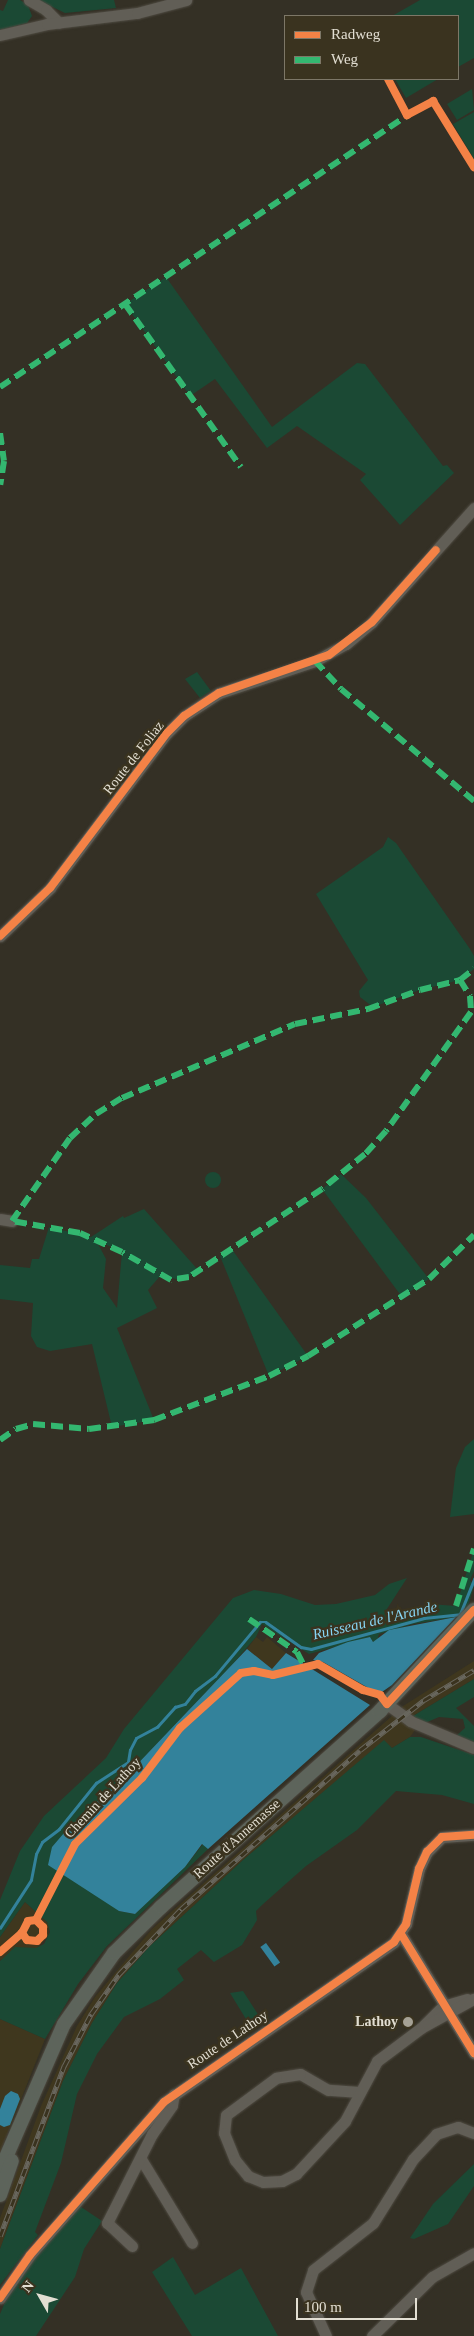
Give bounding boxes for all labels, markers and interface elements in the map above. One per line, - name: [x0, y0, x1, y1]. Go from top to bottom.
- legend: [284, 15, 459, 80]
- text: Radweg: [331, 26, 380, 42]
- text: Weg: [331, 51, 358, 67]
- street label: Route de Foliaz: [100, 718, 168, 798]
- water label: Ruisseau de l'Arande: [311, 1598, 439, 1644]
- street label: Chemin de Lathoy: [61, 1754, 145, 1842]
- street label: Route d'Annemasse: [190, 1796, 284, 1882]
- street label: Route de Lathoy: [185, 2007, 271, 2073]
- place label: Lathoy: [355, 2014, 398, 2030]
- marker: Lathoy: [402, 2016, 414, 2028]
- north arrow: [15, 2271, 65, 2321]
- text: N: [19, 2278, 37, 2295]
- scale bar: [299, 2288, 420, 2320]
- text: 100 m: [304, 2299, 342, 2315]

